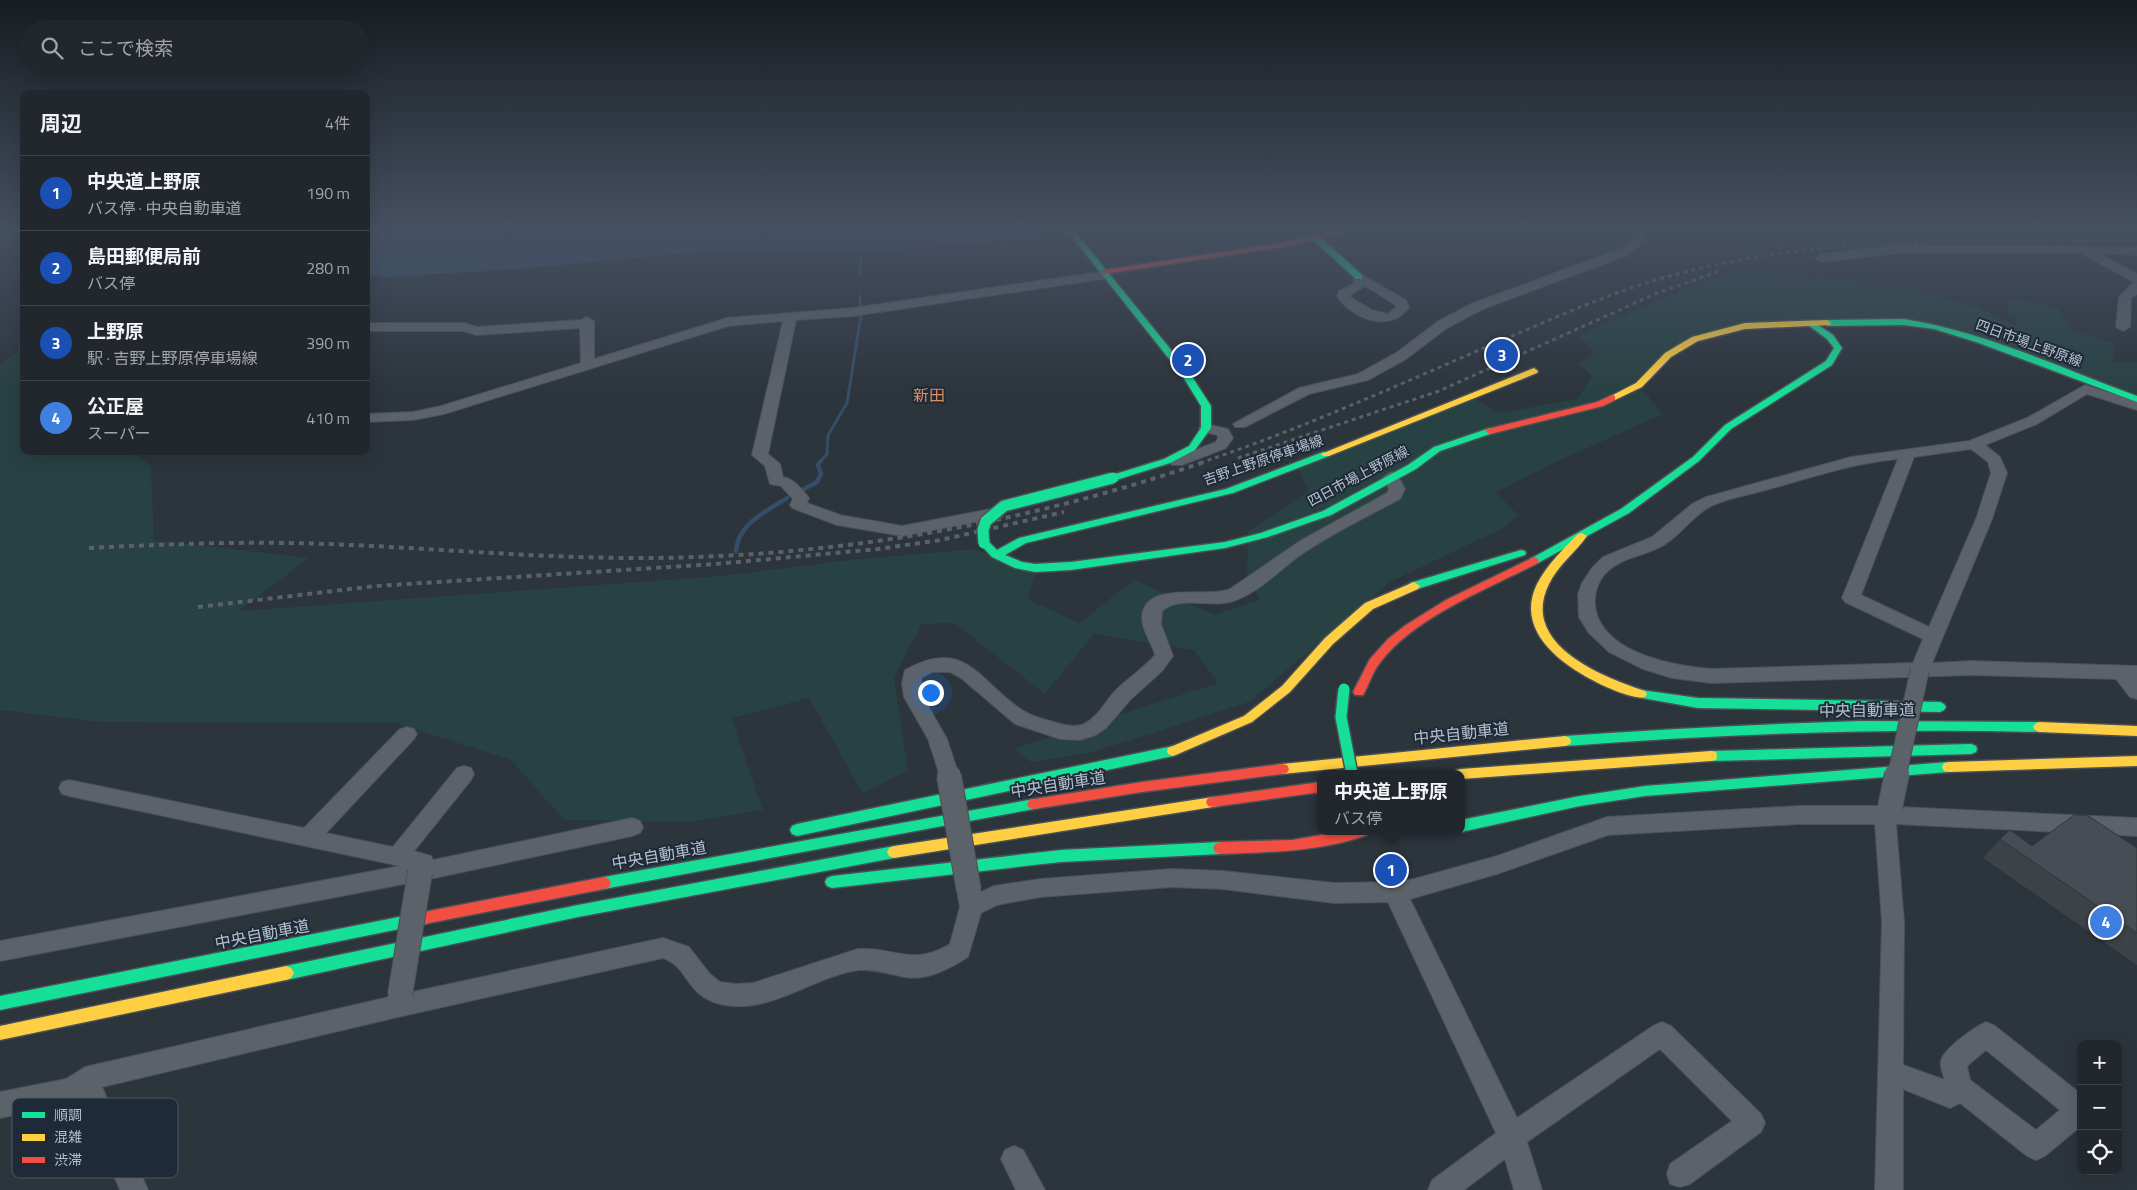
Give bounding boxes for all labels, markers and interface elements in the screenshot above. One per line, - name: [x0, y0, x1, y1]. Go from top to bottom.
- search box: [20, 20, 370, 75]
- text: ここで検索: [78, 33, 173, 62]
- icon: search: [38, 34, 66, 62]
- text: 周辺: [40, 107, 82, 139]
- text: 4件: [325, 111, 350, 135]
- text: 中央道上野原: [87, 166, 201, 195]
- text: 1: [52, 181, 60, 205]
- text: 190 m: [306, 181, 350, 205]
- text: バス停 · 中央自動車道: [87, 196, 242, 220]
- text: 島田郵便局前: [87, 241, 201, 270]
- text: 2: [52, 256, 60, 280]
- text: 280 m: [306, 256, 350, 280]
- text: バス停: [87, 271, 135, 295]
- street label: 四日市場上野原線: [1973, 314, 2085, 372]
- text: 上野原: [87, 316, 144, 345]
- text: 3: [52, 331, 60, 355]
- text: 390 m: [306, 331, 350, 355]
- pin: 3: [1486, 336, 1518, 374]
- pin: 2: [1172, 341, 1204, 379]
- text: 駅 · 吉野上野原停車場線: [87, 346, 258, 370]
- district label: 新田: [913, 383, 945, 407]
- text: 公正屋: [87, 391, 144, 420]
- text: 4: [52, 406, 60, 430]
- text: 410 m: [306, 406, 350, 430]
- text: スーパー: [87, 421, 151, 445]
- street label: 吉野上野原停車場線: [1200, 429, 1326, 490]
- street label: 四日市場上野原線: [1303, 440, 1412, 511]
- your location: [918, 680, 944, 706]
- street label: 中央自動車道: [1819, 697, 1915, 723]
- street label: 中央自動車道: [1412, 716, 1510, 750]
- street label: 中央自動車道: [1009, 765, 1107, 803]
- popup: [1317, 770, 1465, 835]
- text: 中央道上野原: [1334, 776, 1448, 805]
- text: バス停: [1334, 806, 1382, 830]
- street label: 中央自動車道: [610, 835, 708, 875]
- pin: 1: [1375, 851, 1407, 889]
- pin: 4: [2090, 903, 2122, 941]
- street label: 中央自動車道: [213, 913, 311, 955]
- map controls: [2077, 1040, 2122, 1175]
- button: +: [2077, 1040, 2122, 1085]
- button: −: [2077, 1085, 2122, 1130]
- legend: [12, 1098, 178, 1178]
- text: 順調: [54, 1104, 82, 1125]
- text: 混雑: [54, 1126, 82, 1147]
- button: locate: [2077, 1130, 2122, 1175]
- text: 渋滞: [54, 1149, 82, 1170]

